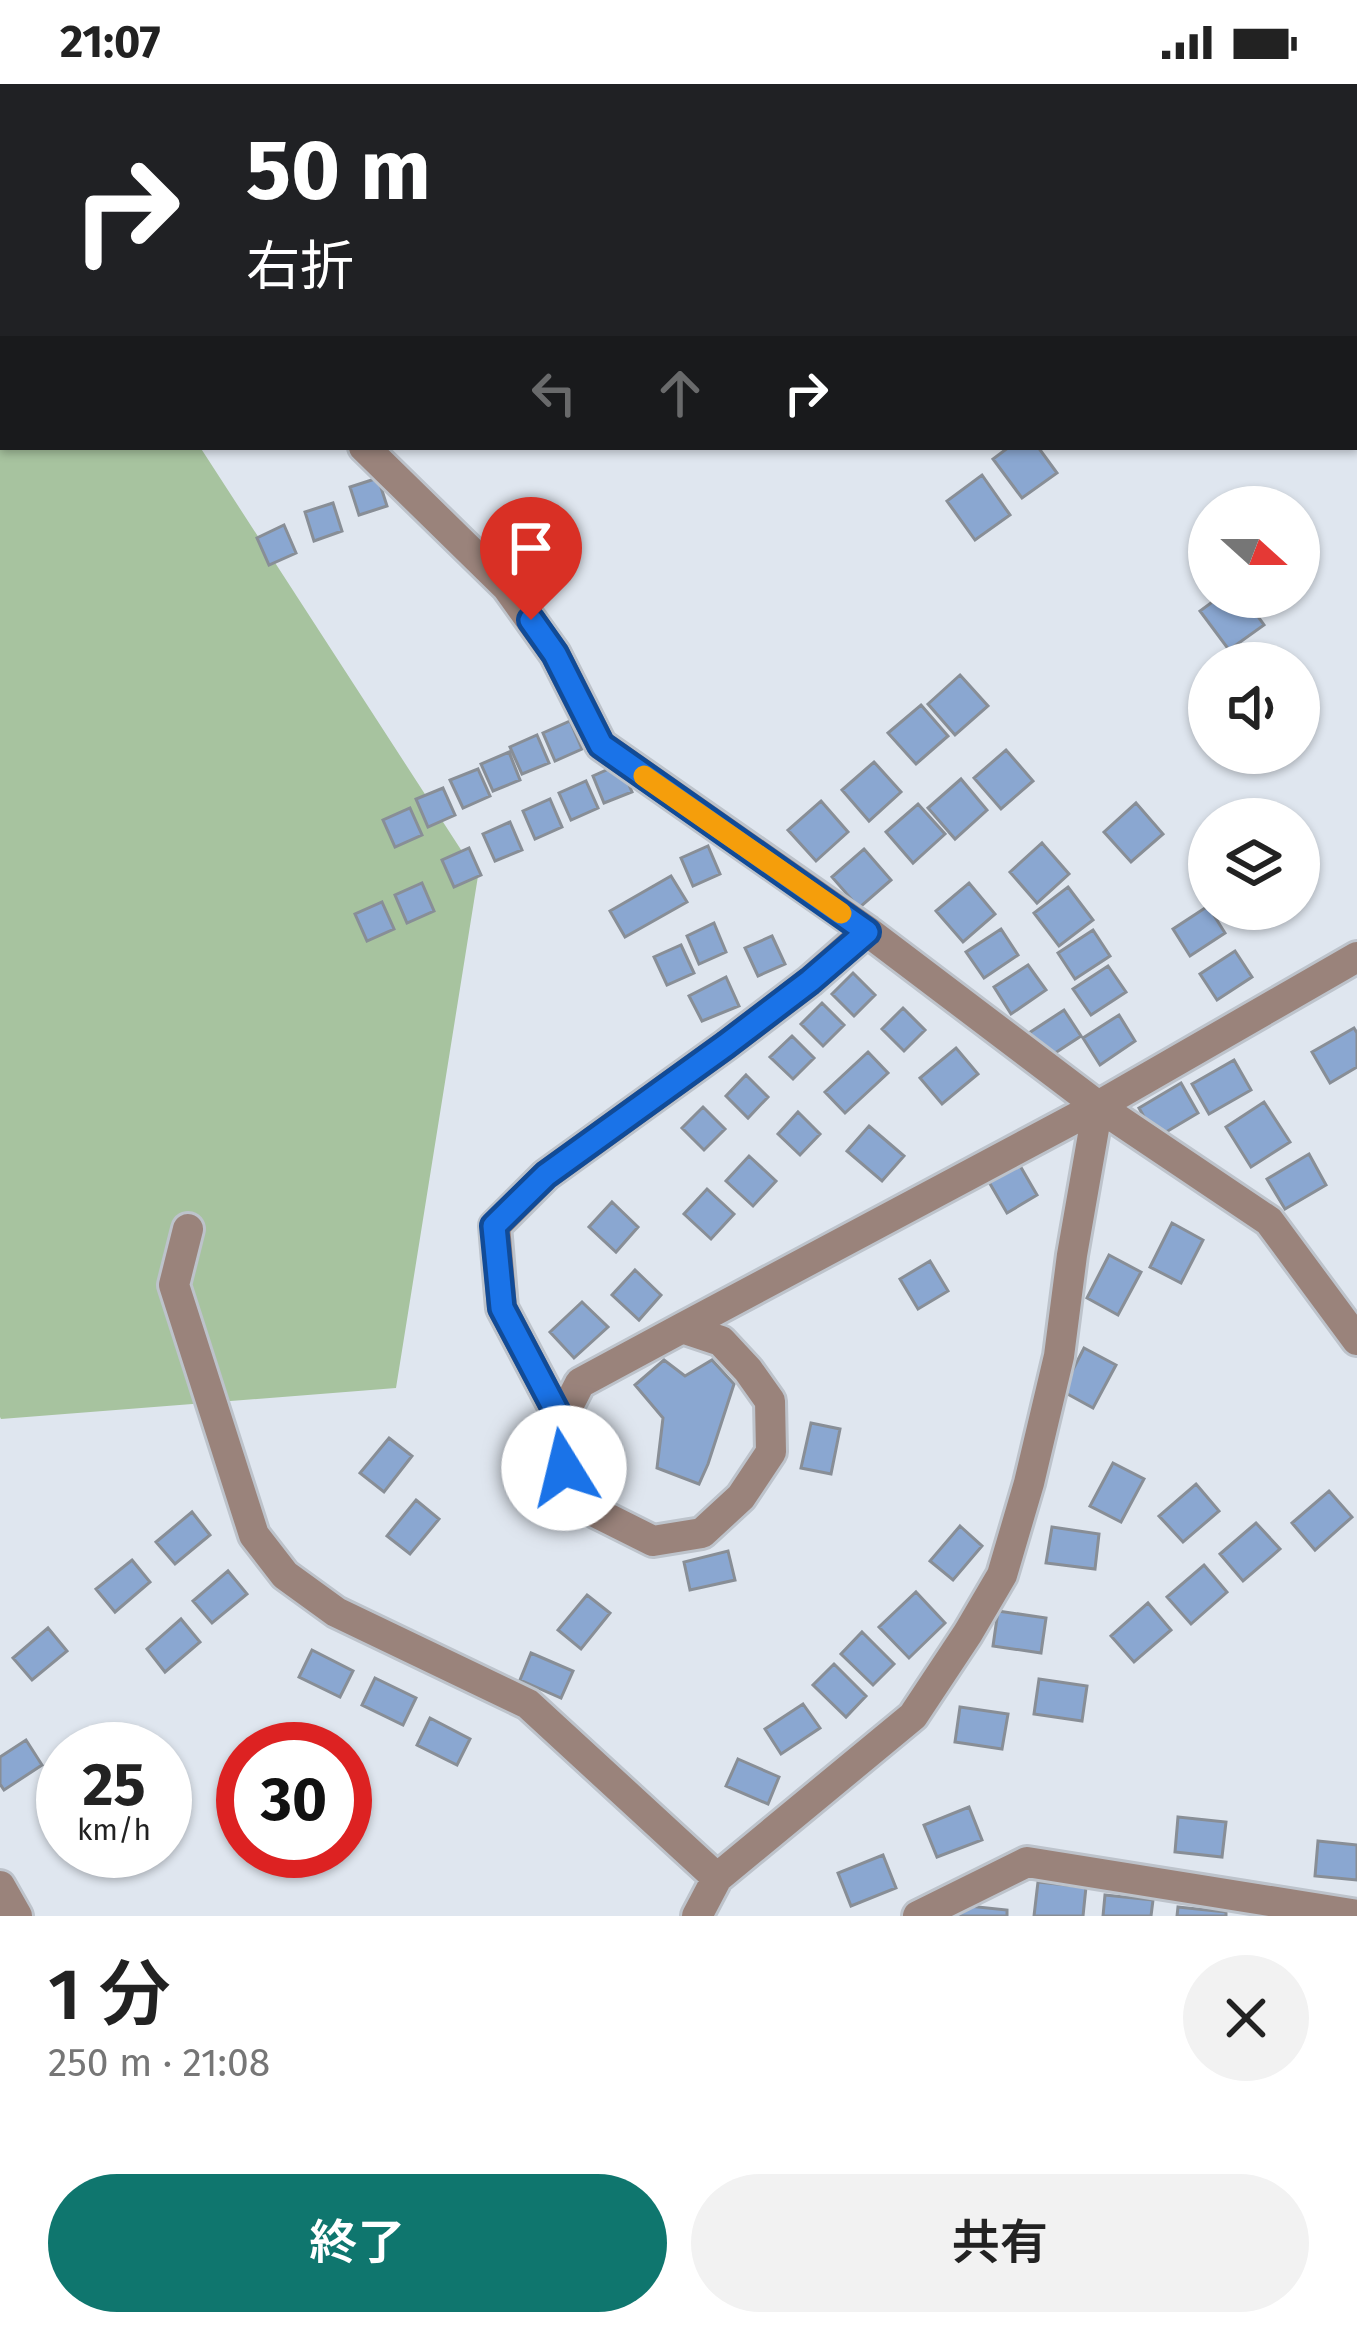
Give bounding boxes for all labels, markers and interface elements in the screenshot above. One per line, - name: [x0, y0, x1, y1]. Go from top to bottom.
- text: 21:07: [60, 15, 160, 69]
- text: 50 m: [246, 120, 431, 221]
- icon: right: [48, 132, 204, 288]
- text: 右折: [246, 235, 354, 299]
- icon: left: [521, 360, 587, 426]
- icon: ahead: [647, 360, 713, 426]
- icon: right: [773, 360, 839, 426]
- north arrow: [1188, 486, 1320, 618]
- map controls: [1188, 486, 1320, 930]
- pin: [480, 497, 582, 620]
- icon: arrive: [498, 515, 564, 581]
- button: sound: [1188, 642, 1320, 774]
- button: layers: [1188, 798, 1320, 930]
- position arrow: [501, 1405, 627, 1531]
- speed limit sign: 30: [216, 1722, 372, 1878]
- text: 25: [82, 1749, 146, 1821]
- text: km/h: [77, 1812, 151, 1848]
- text: 1 分: [48, 1952, 170, 2038]
- button: close: [1183, 1955, 1309, 2081]
- text: 250 m · 21:08: [48, 2040, 270, 2086]
- button: 終了: [48, 2174, 667, 2312]
- button: 共有: [691, 2174, 1309, 2312]

